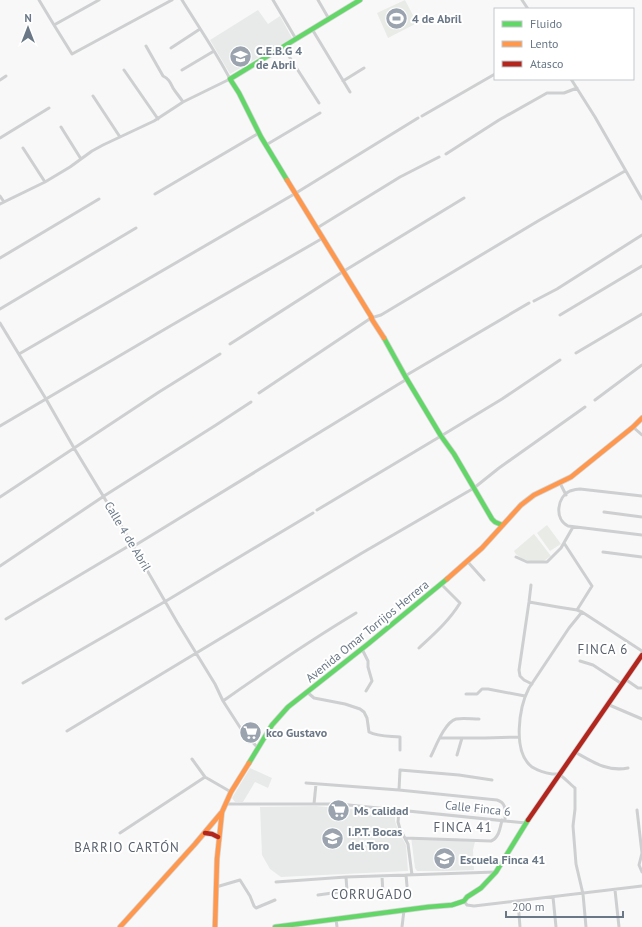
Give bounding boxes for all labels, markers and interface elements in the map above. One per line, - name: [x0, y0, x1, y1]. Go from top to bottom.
- sports icon: 4 de Abril: [384, 5, 410, 31]
- north arrow: [8, 8, 48, 48]
- legend: [494, 8, 634, 80]
- text: N: [24, 11, 32, 25]
- place label: 4 de Abril: [412, 11, 462, 26]
- text: Fluido: [530, 16, 562, 31]
- text: Lento: [530, 36, 559, 51]
- place label: C.E.B.G 4 de Abril: [256, 43, 302, 72]
- school or university icon: C.E.B.G 4 de Abril: [227, 44, 253, 70]
- text: Atasco: [530, 56, 563, 71]
- street label: Calle 4 de Abril: [101, 499, 155, 574]
- street label: Avenida Omar Torrijos Herrera: [303, 577, 432, 685]
- district label: FINCA 6: [578, 641, 628, 658]
- supermarket icon: kco Gustavo: [237, 719, 263, 745]
- place label: kco Gustavo: [266, 725, 328, 740]
- supermarket icon: Ms calidad: [325, 797, 351, 823]
- street label: Calle Finca 6: [444, 797, 512, 819]
- place label: Ms calidad: [354, 803, 409, 818]
- district label: FINCA 41: [433, 819, 493, 836]
- place label: I.P.T. Bocas del Toro: [348, 824, 402, 853]
- school or university icon: I.P.T. Bocas del Toro: [319, 825, 345, 851]
- district label: BARRIO CARTÓN: [74, 839, 180, 856]
- school or university icon: Escuela Finca 41: [431, 846, 457, 872]
- place label: Escuela Finca 41: [460, 852, 545, 867]
- district label: CORRUGADO: [331, 886, 413, 903]
- scale bar: [506, 893, 623, 919]
- text: 200 m: [512, 899, 545, 914]

